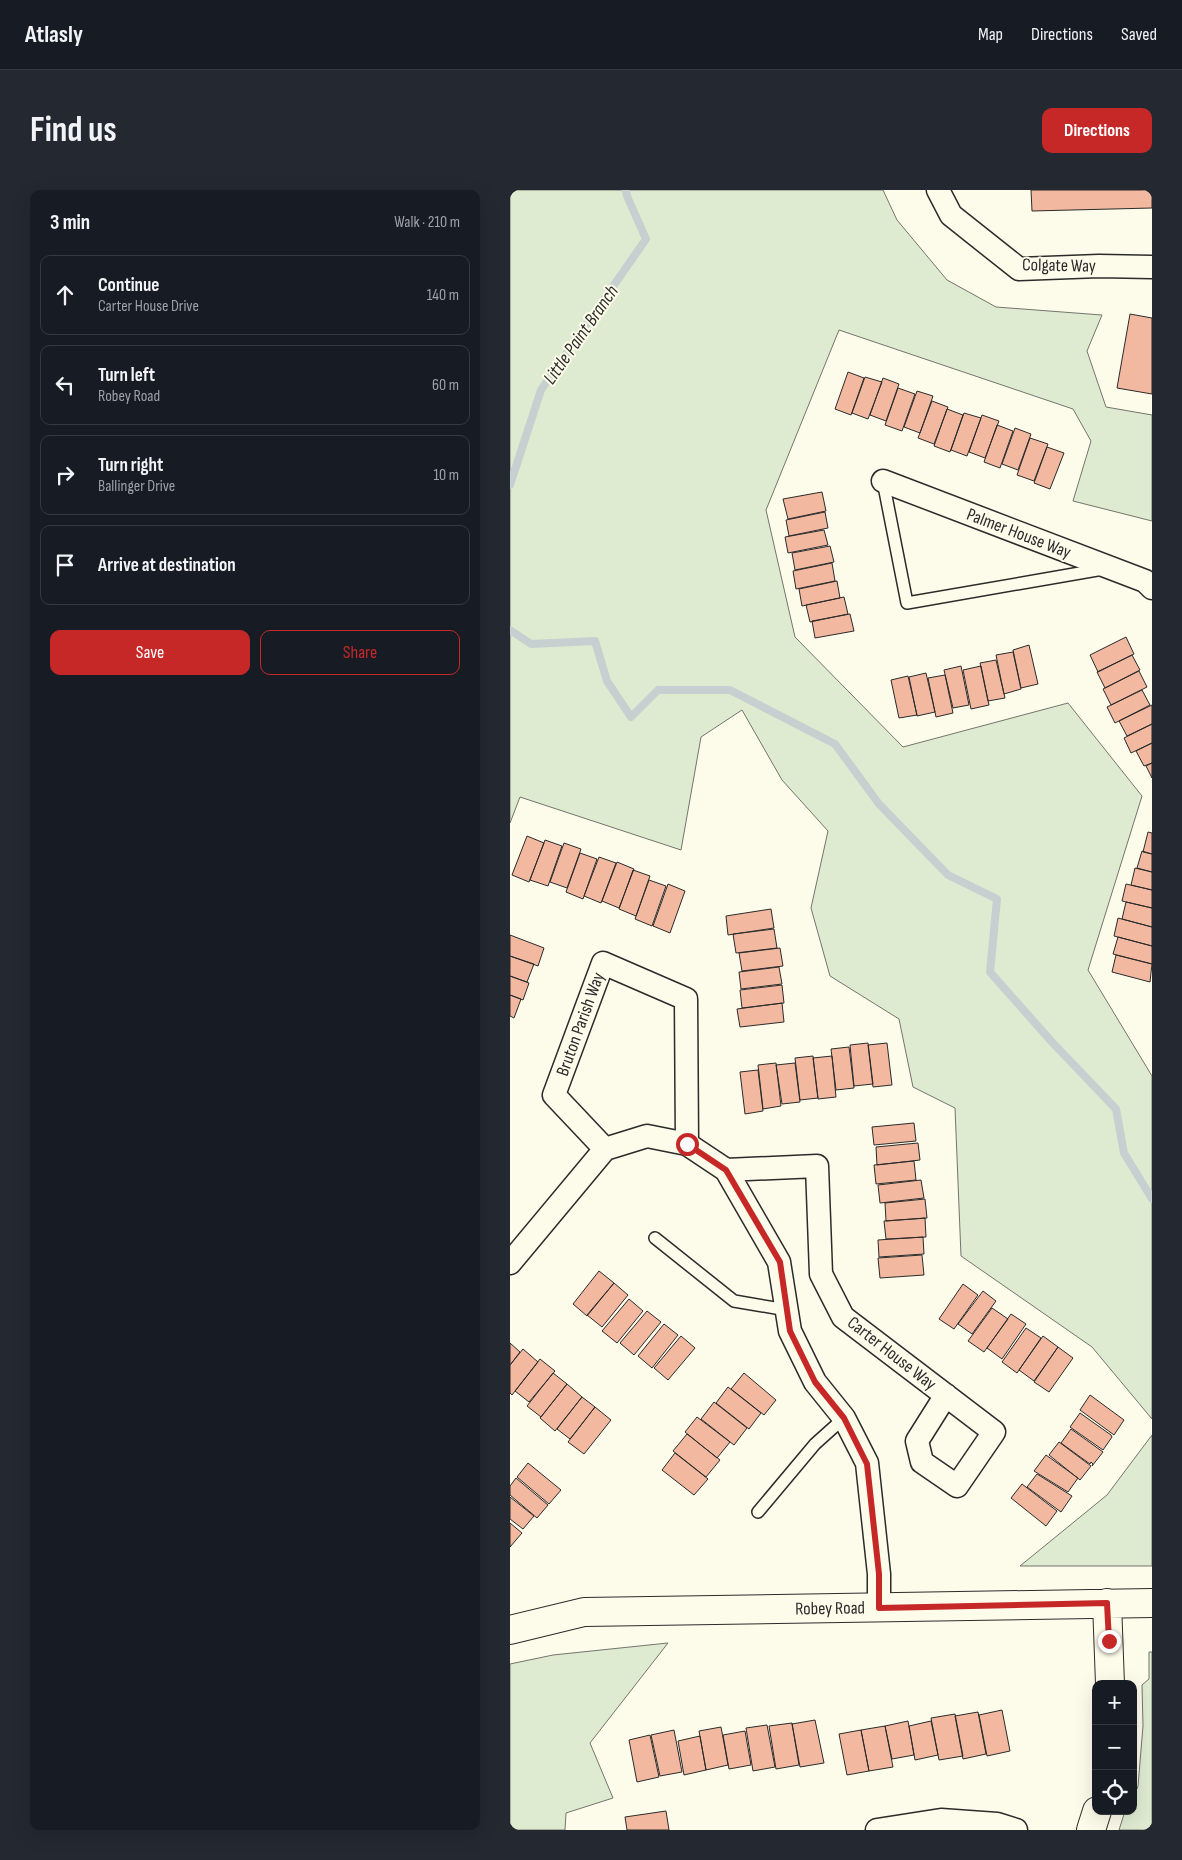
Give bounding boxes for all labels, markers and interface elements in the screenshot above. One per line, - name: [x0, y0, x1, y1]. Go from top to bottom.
- text: Atlasly: [25, 20, 83, 49]
- text: Map: [978, 24, 1003, 45]
- text: Directions: [1031, 24, 1093, 45]
- text: Saved: [1121, 24, 1157, 45]
- button: Directions: [1042, 108, 1152, 153]
- text: Find us: [30, 109, 117, 152]
- text: 3 min: [50, 210, 90, 235]
- text: Walk · 210 m: [394, 213, 460, 232]
- street label: Colgate Way: [1022, 254, 1096, 277]
- text: Continue: [98, 274, 159, 297]
- icon: ahead: [51, 281, 79, 309]
- water label: Little Paint Branch: [539, 281, 624, 389]
- text: 140 m: [427, 286, 459, 305]
- text: Carter House Drive: [98, 297, 199, 316]
- text: Turn left: [98, 364, 155, 387]
- icon: left: [51, 371, 79, 399]
- text: 60 m: [432, 376, 459, 395]
- text: Robey Road: [98, 387, 160, 406]
- text: Turn right: [98, 454, 163, 477]
- icon: right: [51, 461, 79, 489]
- text: 10 m: [433, 466, 459, 485]
- text: Ballinger Drive: [98, 477, 175, 496]
- street label: Palmer House Way: [964, 504, 1074, 563]
- icon: arrive: [51, 551, 79, 579]
- text: Arrive at destination: [98, 554, 236, 577]
- button: Save: [50, 630, 250, 675]
- button: Share: [260, 630, 460, 675]
- street label: Bruton Parish Way: [552, 969, 609, 1079]
- route start: [676, 1133, 699, 1156]
- street label: Carter House Way: [843, 1312, 940, 1395]
- street label: Robey Road: [795, 1597, 865, 1620]
- route end: [1098, 1630, 1121, 1653]
- map controls: [1092, 1680, 1137, 1815]
- button: +: [1092, 1680, 1137, 1725]
- button: −: [1092, 1725, 1137, 1770]
- button: locate: [1092, 1770, 1137, 1815]

